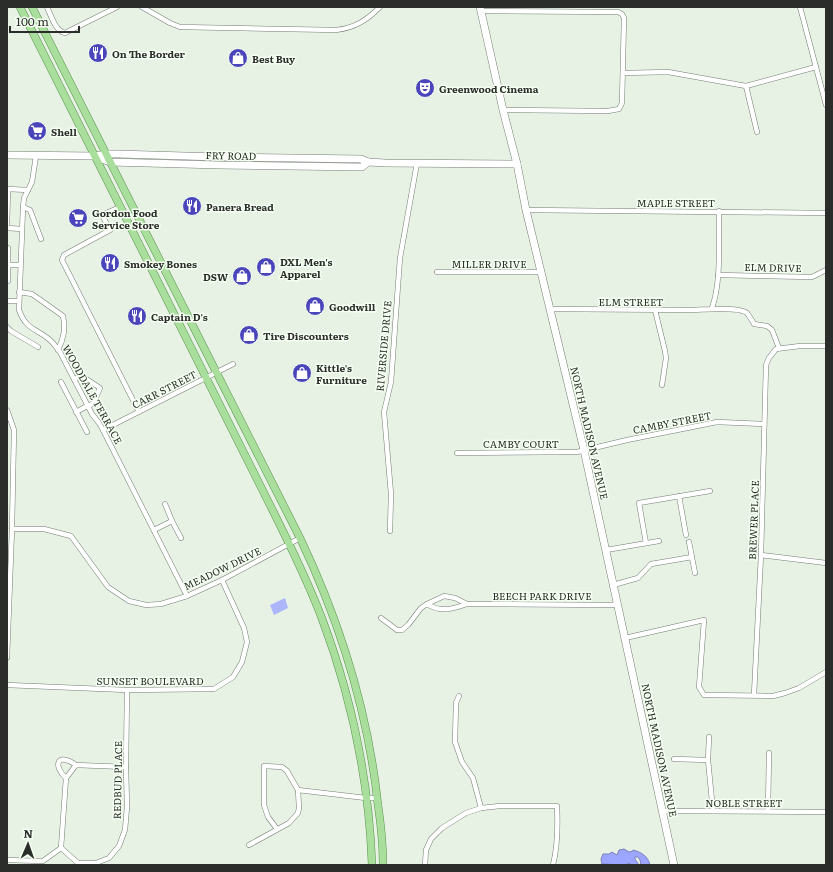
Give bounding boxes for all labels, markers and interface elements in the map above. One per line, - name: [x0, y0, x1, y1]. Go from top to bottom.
- scale bar: [10, 8, 79, 34]
- text: 100 m: [16, 12, 49, 30]
- restaurant icon: On The Border: [87, 42, 109, 64]
- place label: On The Border: [112, 46, 186, 61]
- shop icon: Best Buy: [227, 47, 249, 69]
- place label: Best Buy: [252, 51, 296, 66]
- theatre icon: Greenwood Cinema: [414, 77, 436, 99]
- place label: Greenwood Cinema: [439, 81, 539, 96]
- supermarket icon: Shell: [26, 120, 48, 142]
- place label: Shell: [51, 124, 77, 139]
- street label: FRY ROAD: [206, 147, 257, 163]
- restaurant icon: Panera Bread: [181, 195, 203, 217]
- street label: MAPLE STREET: [637, 195, 715, 210]
- place label: Panera Bread: [206, 199, 274, 214]
- place label: Gordon Food Service Store: [92, 205, 160, 232]
- supermarket icon: Gordon Food Service Store: [67, 207, 89, 229]
- restaurant icon: Smokey Bones: [99, 252, 121, 274]
- place label: DXL Men's Apparel: [280, 254, 333, 281]
- place label: Smokey Bones: [124, 256, 197, 271]
- shop icon: DXL Men's Apparel: [255, 256, 277, 278]
- street label: MILLER DRIVE: [451, 256, 527, 271]
- street label: ELM DRIVE: [744, 259, 802, 275]
- shop icon: DSW: [231, 265, 253, 287]
- place label: DSW: [203, 269, 228, 284]
- street label: ELM STREET: [599, 294, 663, 309]
- shop icon: Goodwill: [304, 295, 326, 317]
- place label: Goodwill: [329, 299, 376, 314]
- street label: RIVERSIDE DRIVE: [372, 300, 394, 392]
- restaurant icon: Captain D's: [126, 305, 148, 327]
- place label: Captain D's: [151, 309, 208, 324]
- shop icon: Tire Discounters: [238, 324, 260, 346]
- place label: Tire Discounters: [263, 328, 349, 343]
- street label: WOODDALE TERRACE: [59, 342, 127, 446]
- place label: Kittle's Furniture: [316, 360, 367, 387]
- shop icon: Kittle's Furniture: [291, 362, 313, 384]
- street label: NORTH MADISON AVENUE: [567, 365, 613, 501]
- street label: CARR STREET: [129, 366, 199, 412]
- street label: CAMBY STREET: [631, 407, 713, 437]
- street label: CAMBY COURT: [483, 436, 559, 451]
- street label: BREWER PLACE: [744, 480, 762, 560]
- street label: MEADOW DRIVE: [181, 543, 263, 593]
- street label: BEECH PARK DRIVE: [492, 588, 592, 603]
- street label: SUNSET BOULEVARD: [96, 673, 204, 688]
- street label: NORTH MADISON AVENUE: [639, 682, 681, 818]
- street label: REDBUD PLACE: [109, 741, 125, 819]
- street label: NOBLE STREET: [705, 795, 783, 810]
- north arrow: [8, 824, 48, 864]
- text: N: [23, 825, 33, 841]

